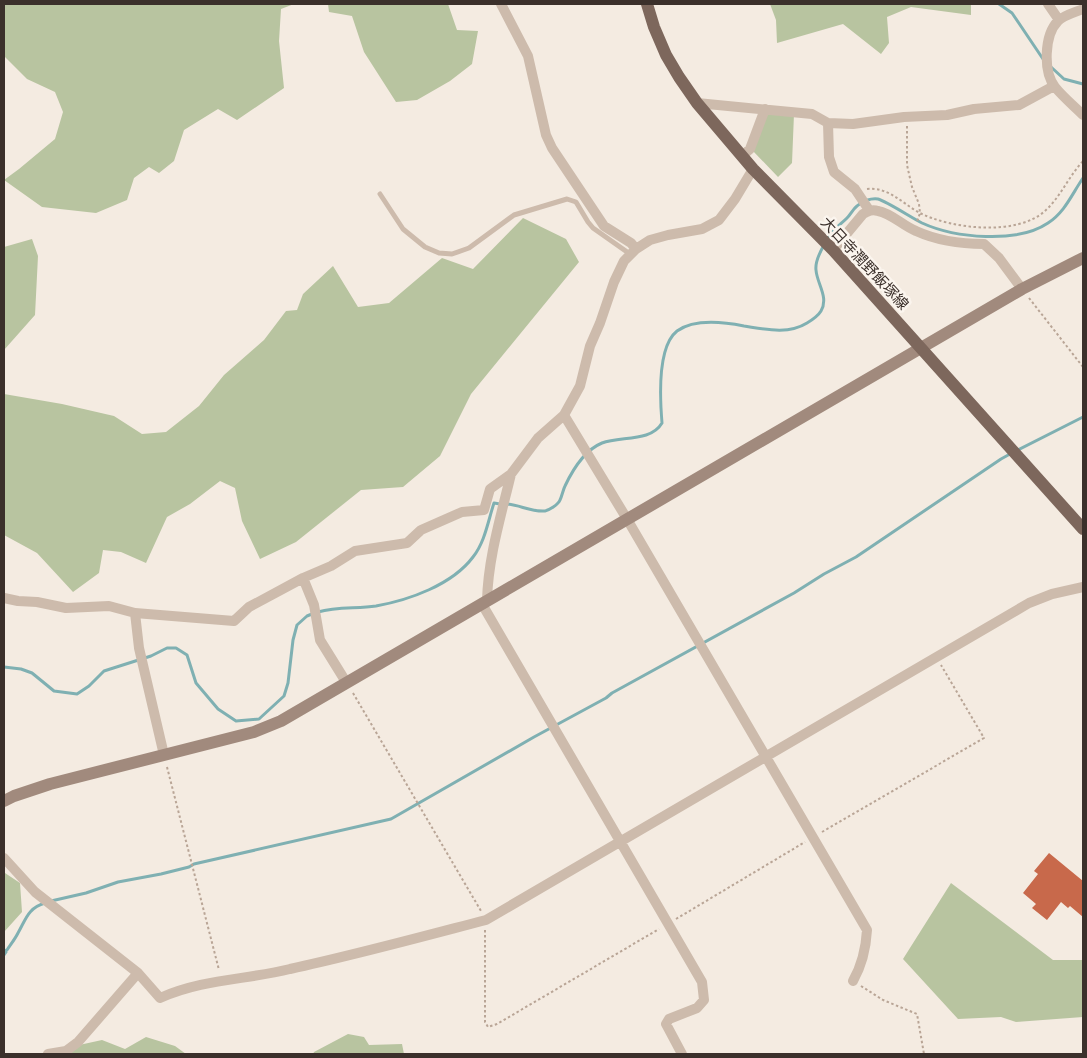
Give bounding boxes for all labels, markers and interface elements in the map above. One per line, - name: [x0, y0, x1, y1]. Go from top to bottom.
- street label: 大日寺潤野飯塚線: [817, 213, 913, 313]

